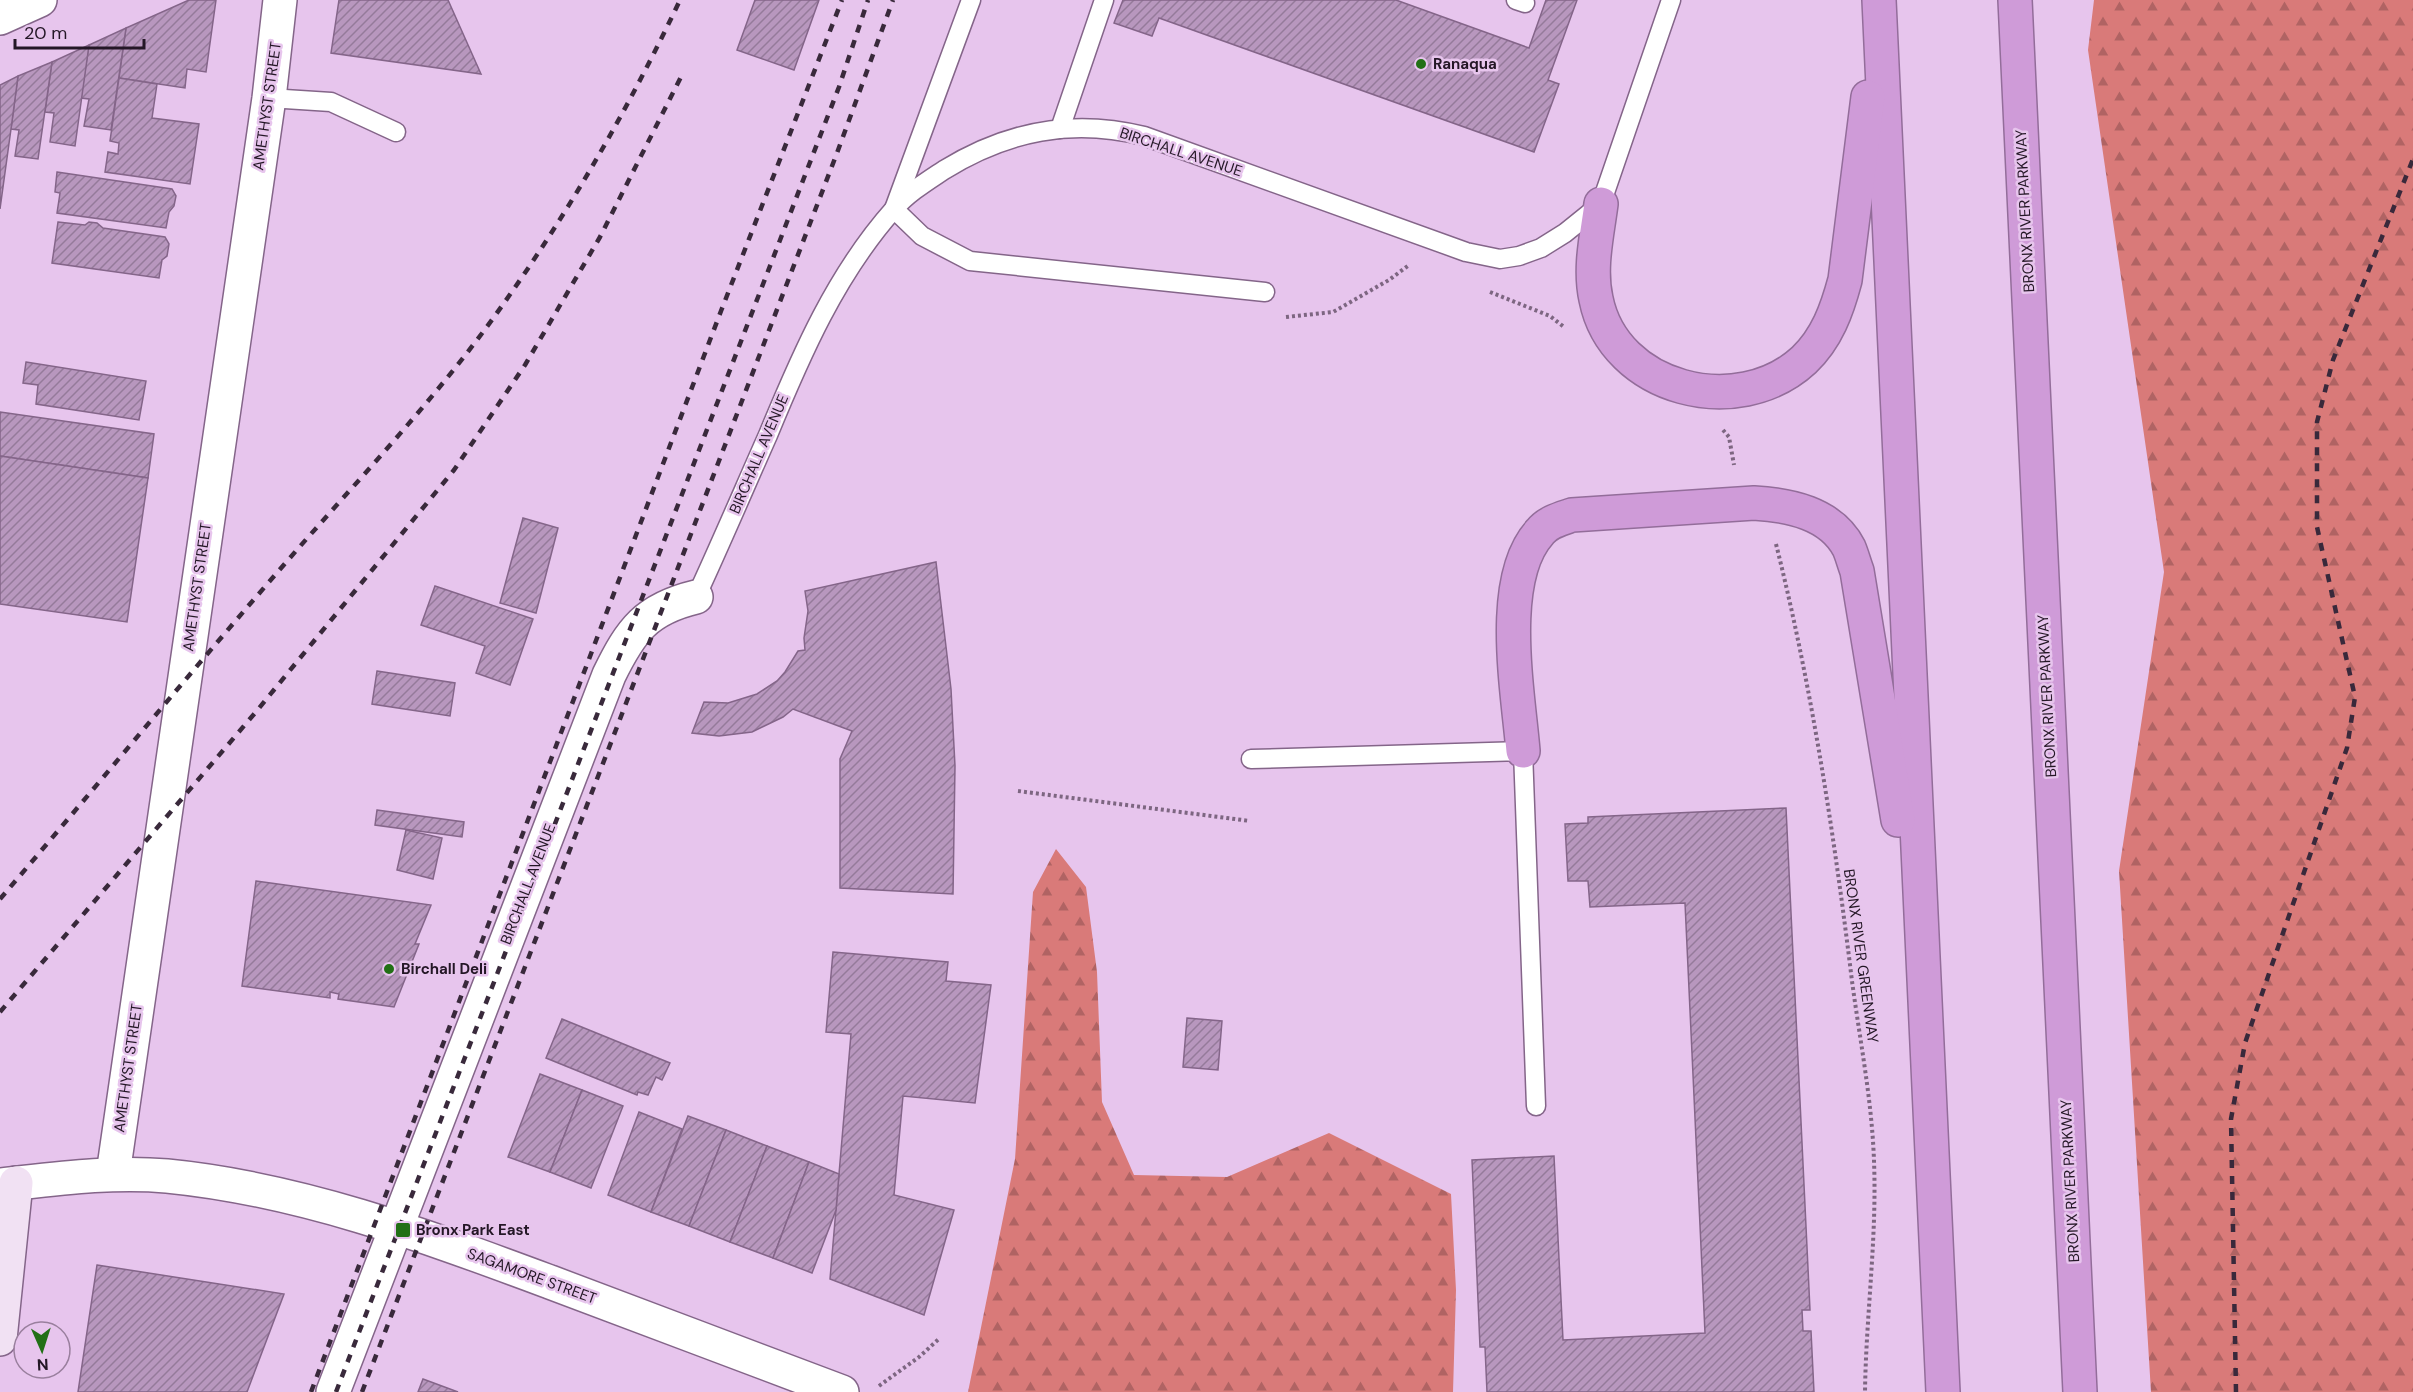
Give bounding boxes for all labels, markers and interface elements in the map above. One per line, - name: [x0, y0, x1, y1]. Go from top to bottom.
- scale bar: [15, 12, 144, 50]
- text: 20 m: [24, 21, 67, 45]
- street label: AMETHYST STREET: [248, 40, 286, 172]
- place label: Ranaqua: [1433, 54, 1497, 74]
- marker: Ranaqua: [1414, 57, 1428, 71]
- street label: BIRCHALL AVENUE: [1117, 123, 1245, 181]
- street label: BRONX RIVER PARKWAY: [2011, 129, 2039, 293]
- street label: BIRCHALL AVENUE: [725, 391, 793, 517]
- street label: AMETHYST STREET: [178, 521, 216, 653]
- street label: BRONX RIVER PARKWAY: [2033, 614, 2061, 778]
- street label: BIRCHALL AVENUE: [496, 821, 560, 947]
- street label: BRONX RIVER GREENWAY: [1839, 868, 1883, 1045]
- place label: Birchall Deli: [401, 959, 487, 979]
- marker: Birchall Deli: [382, 962, 396, 976]
- street label: AMETHYST STREET: [109, 1002, 147, 1134]
- street label: BRONX RIVER PARKWAY: [2056, 1099, 2084, 1263]
- place label: Bronx Park East: [416, 1220, 530, 1240]
- marker: Bronx Park East: [394, 1221, 412, 1239]
- street label: SAGAMORE STREET: [465, 1243, 599, 1309]
- north arrow: [12, 1320, 72, 1380]
- text: N: [36, 1354, 49, 1375]

